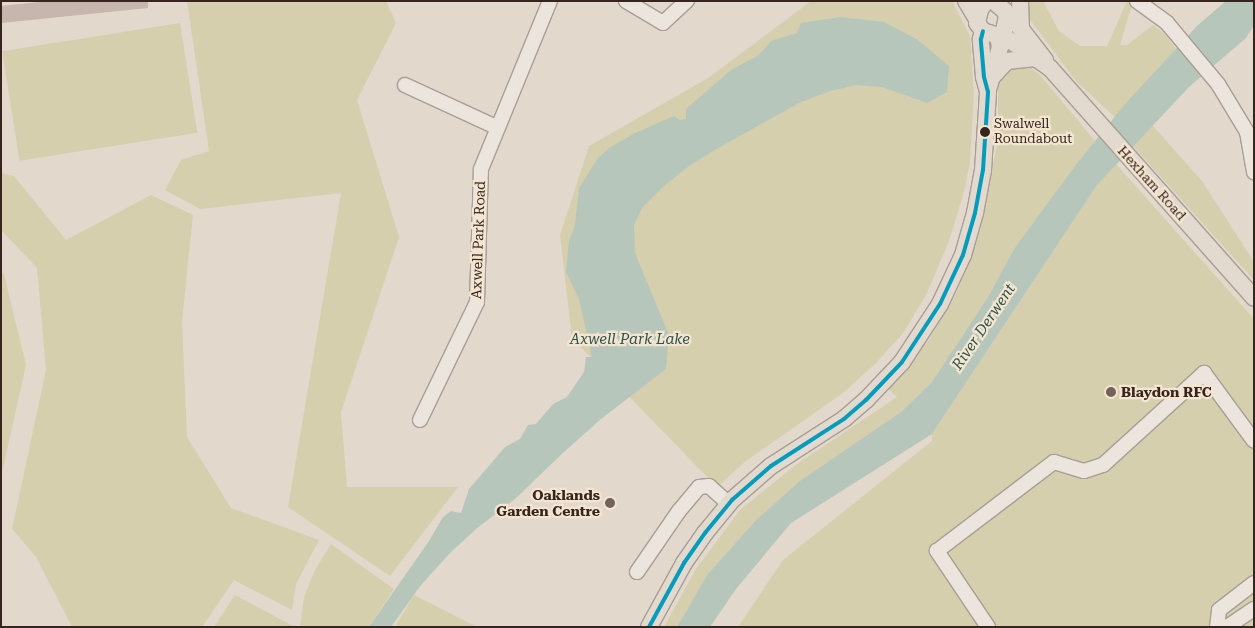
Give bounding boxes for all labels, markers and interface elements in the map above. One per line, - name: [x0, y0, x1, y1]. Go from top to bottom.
- place label: Swalwell Roundabout: [994, 117, 1072, 148]
- marker: Swalwell Roundabout: [980, 127, 990, 137]
- street label: Hexham Road: [1114, 142, 1190, 224]
- street label: Axwell Park Road: [468, 181, 488, 299]
- water label: River Derwent: [949, 281, 1019, 373]
- water label: Axwell Park Lake: [570, 331, 690, 349]
- place label: Blaydon RFC: [1121, 384, 1212, 400]
- marker: Blaydon RFC: [1105, 386, 1117, 398]
- place label: Oaklands Garden Centre: [496, 487, 600, 520]
- marker: Oaklands Garden Centre: [604, 497, 616, 509]

